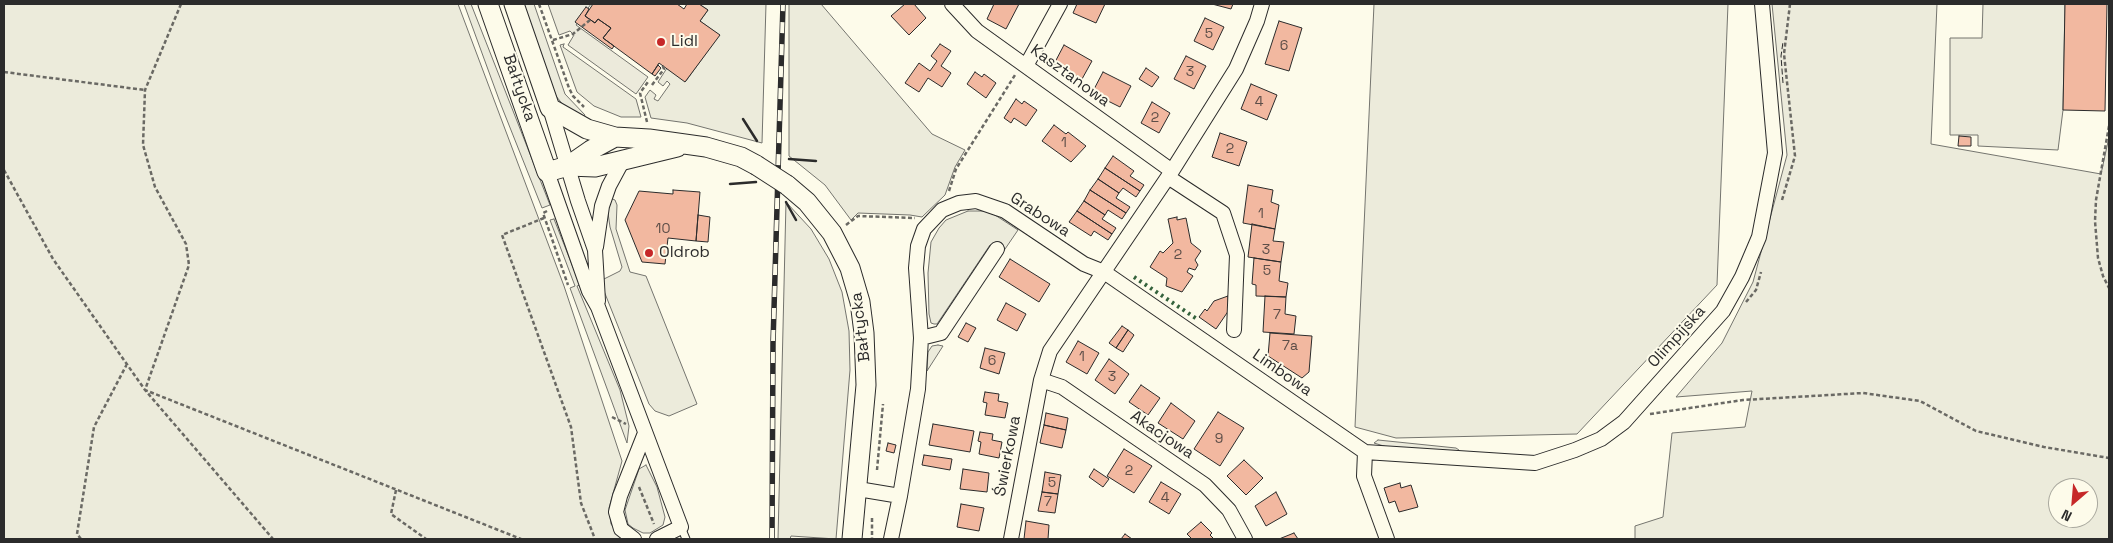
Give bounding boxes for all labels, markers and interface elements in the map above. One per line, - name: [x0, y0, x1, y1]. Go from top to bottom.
- house number: 5: [1205, 26, 1213, 42]
- place label: Lidl: [671, 32, 698, 52]
- marker: Lidl: [655, 36, 667, 48]
- house number: 6: [1280, 38, 1288, 54]
- street label: Kasztanowa: [1026, 41, 1114, 111]
- street label: Bałtycka: [499, 52, 539, 124]
- house number: 3: [1186, 64, 1194, 80]
- house number: 4: [1255, 94, 1263, 110]
- house number: 2: [1151, 110, 1159, 126]
- house number: 1: [1061, 135, 1067, 151]
- house number: 2: [1226, 141, 1234, 157]
- street label: Grabowa: [1006, 189, 1074, 241]
- house number: 1: [1258, 206, 1264, 222]
- house number: 10: [656, 221, 670, 237]
- house number: 3: [1262, 242, 1270, 258]
- place label: Oldrob: [659, 243, 710, 263]
- marker: Oldrob: [643, 247, 655, 259]
- house number: 2: [1174, 247, 1182, 263]
- house number: 5: [1263, 263, 1271, 279]
- street label: Bałtycka: [847, 291, 875, 363]
- street label: Olimpijska: [1644, 302, 1710, 372]
- house number: 7: [1273, 307, 1281, 323]
- house number: 7a: [1282, 338, 1298, 354]
- street label: Limbowa: [1249, 346, 1315, 400]
- house number: 1: [1079, 349, 1085, 365]
- house number: 6: [988, 353, 996, 369]
- house number: 3: [1108, 369, 1116, 385]
- street label: Akacjowa: [1127, 407, 1197, 463]
- street label: Świerkowa: [991, 414, 1025, 498]
- house number: 9: [1215, 431, 1223, 447]
- house number: 2: [1125, 463, 1133, 479]
- house number: 5: [1048, 475, 1056, 491]
- north arrow: [2048, 478, 2098, 528]
- house number: 4: [1161, 490, 1169, 506]
- house number: 7: [1044, 494, 1052, 510]
- text: N: [2058, 505, 2075, 526]

